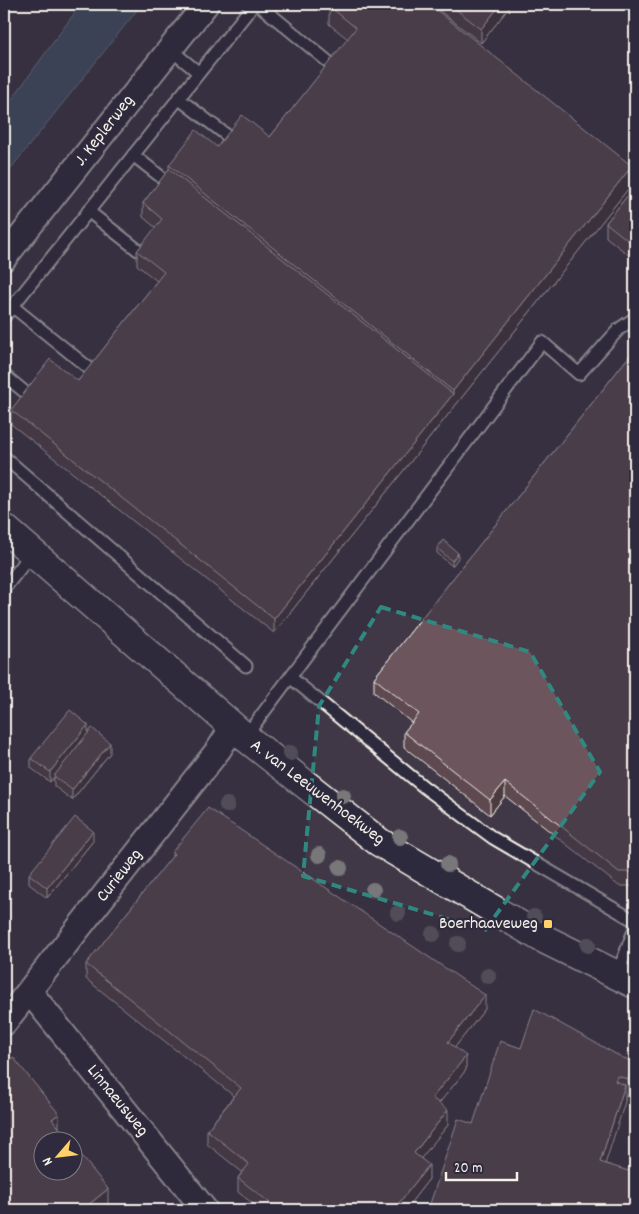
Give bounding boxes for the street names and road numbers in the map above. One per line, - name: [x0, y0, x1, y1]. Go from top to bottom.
- street label: J. Keplerweg: [69, 90, 141, 172]
- street label: A. van Leeuwenhoekweg: [244, 734, 390, 852]
- street label: Curieweg: [91, 844, 149, 908]
- street label: Linnaeusweg: [80, 1060, 154, 1143]

